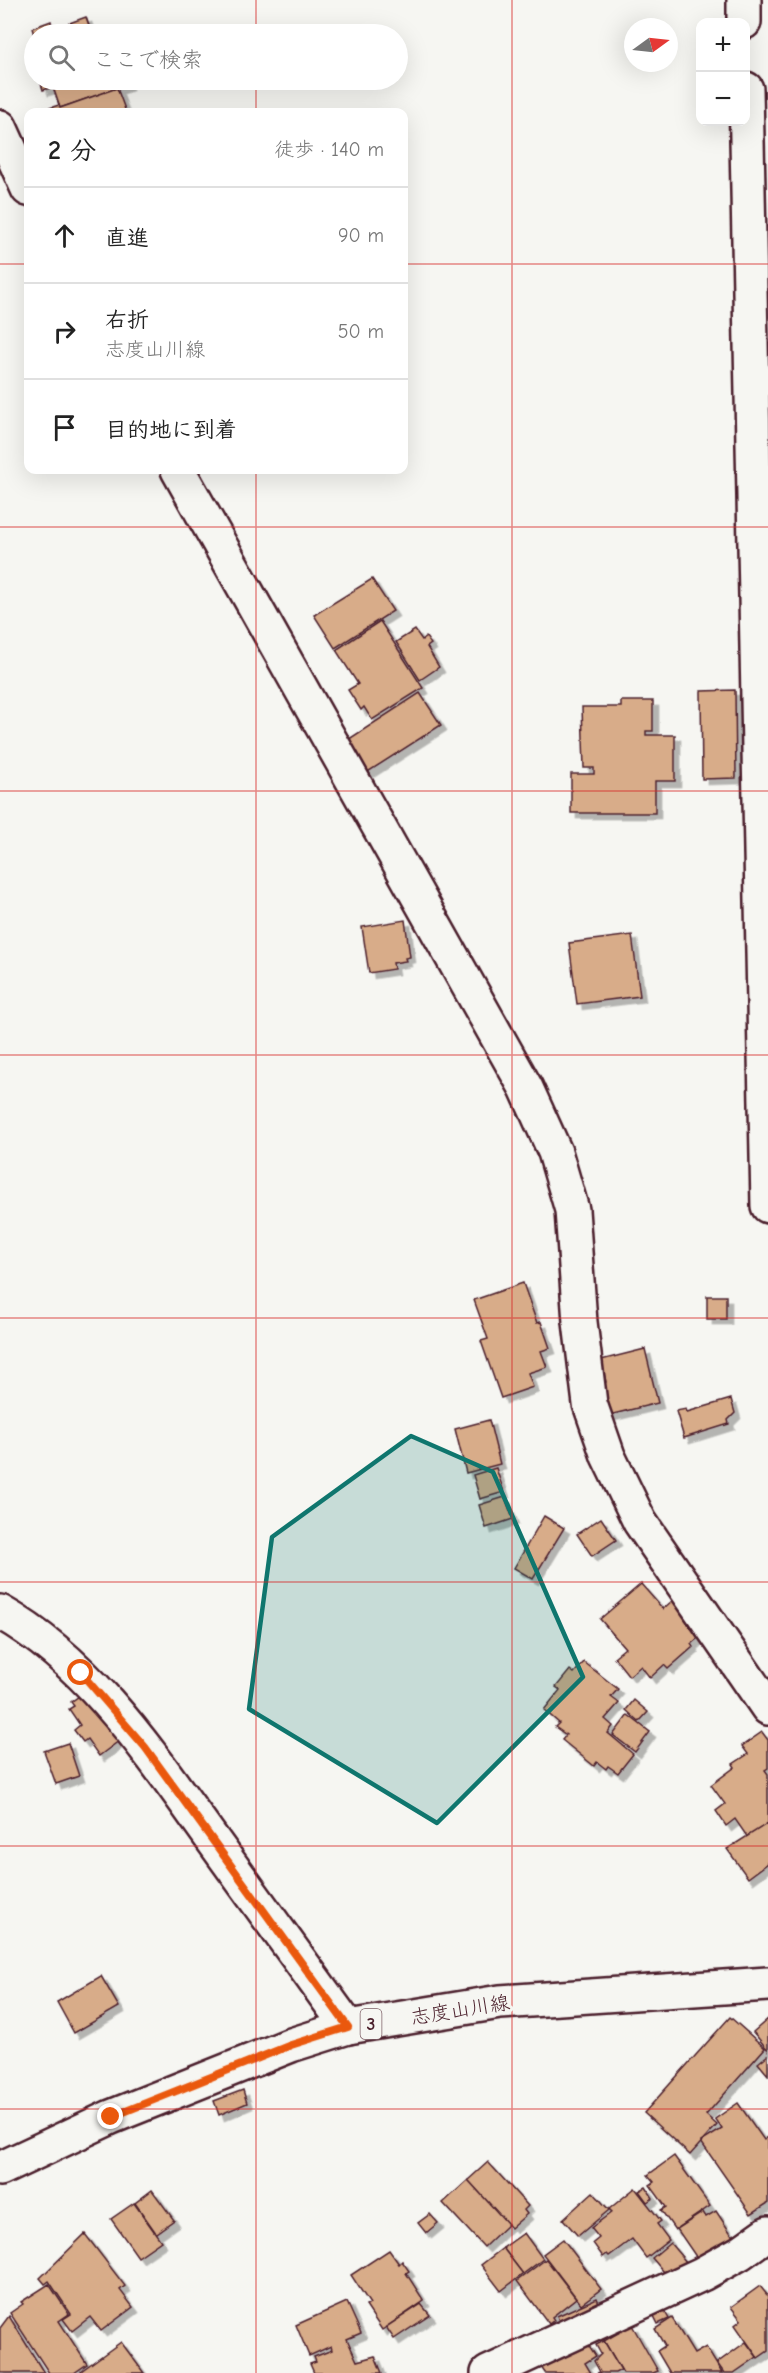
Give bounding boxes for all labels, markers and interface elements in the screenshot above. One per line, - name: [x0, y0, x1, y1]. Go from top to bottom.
- north arrow: [624, 18, 678, 72]
- map controls: [696, 18, 750, 126]
- button: +: [696, 18, 750, 72]
- search box: [24, 24, 408, 90]
- icon: search: [45, 41, 78, 74]
- text: ここで検索: [93, 47, 203, 73]
- button: −: [696, 72, 750, 126]
- text: 2 分: [48, 136, 96, 166]
- text: 徒歩 · 140 m: [274, 138, 384, 161]
- icon: ahead: [48, 219, 81, 252]
- text: 90 m: [338, 224, 384, 247]
- text: 直進: [105, 225, 149, 251]
- text: 右折: [105, 307, 149, 333]
- icon: right: [48, 315, 81, 348]
- text: 50 m: [338, 320, 384, 343]
- text: 志度山川線: [105, 338, 205, 361]
- icon: arrive: [48, 411, 81, 444]
- text: 目的地に到着: [105, 417, 237, 443]
- route start: [67, 1659, 93, 1685]
- street label: 志度山川線: [409, 1991, 511, 2029]
- road number: 3: [360, 2009, 382, 2039]
- route end: [97, 2103, 123, 2129]

